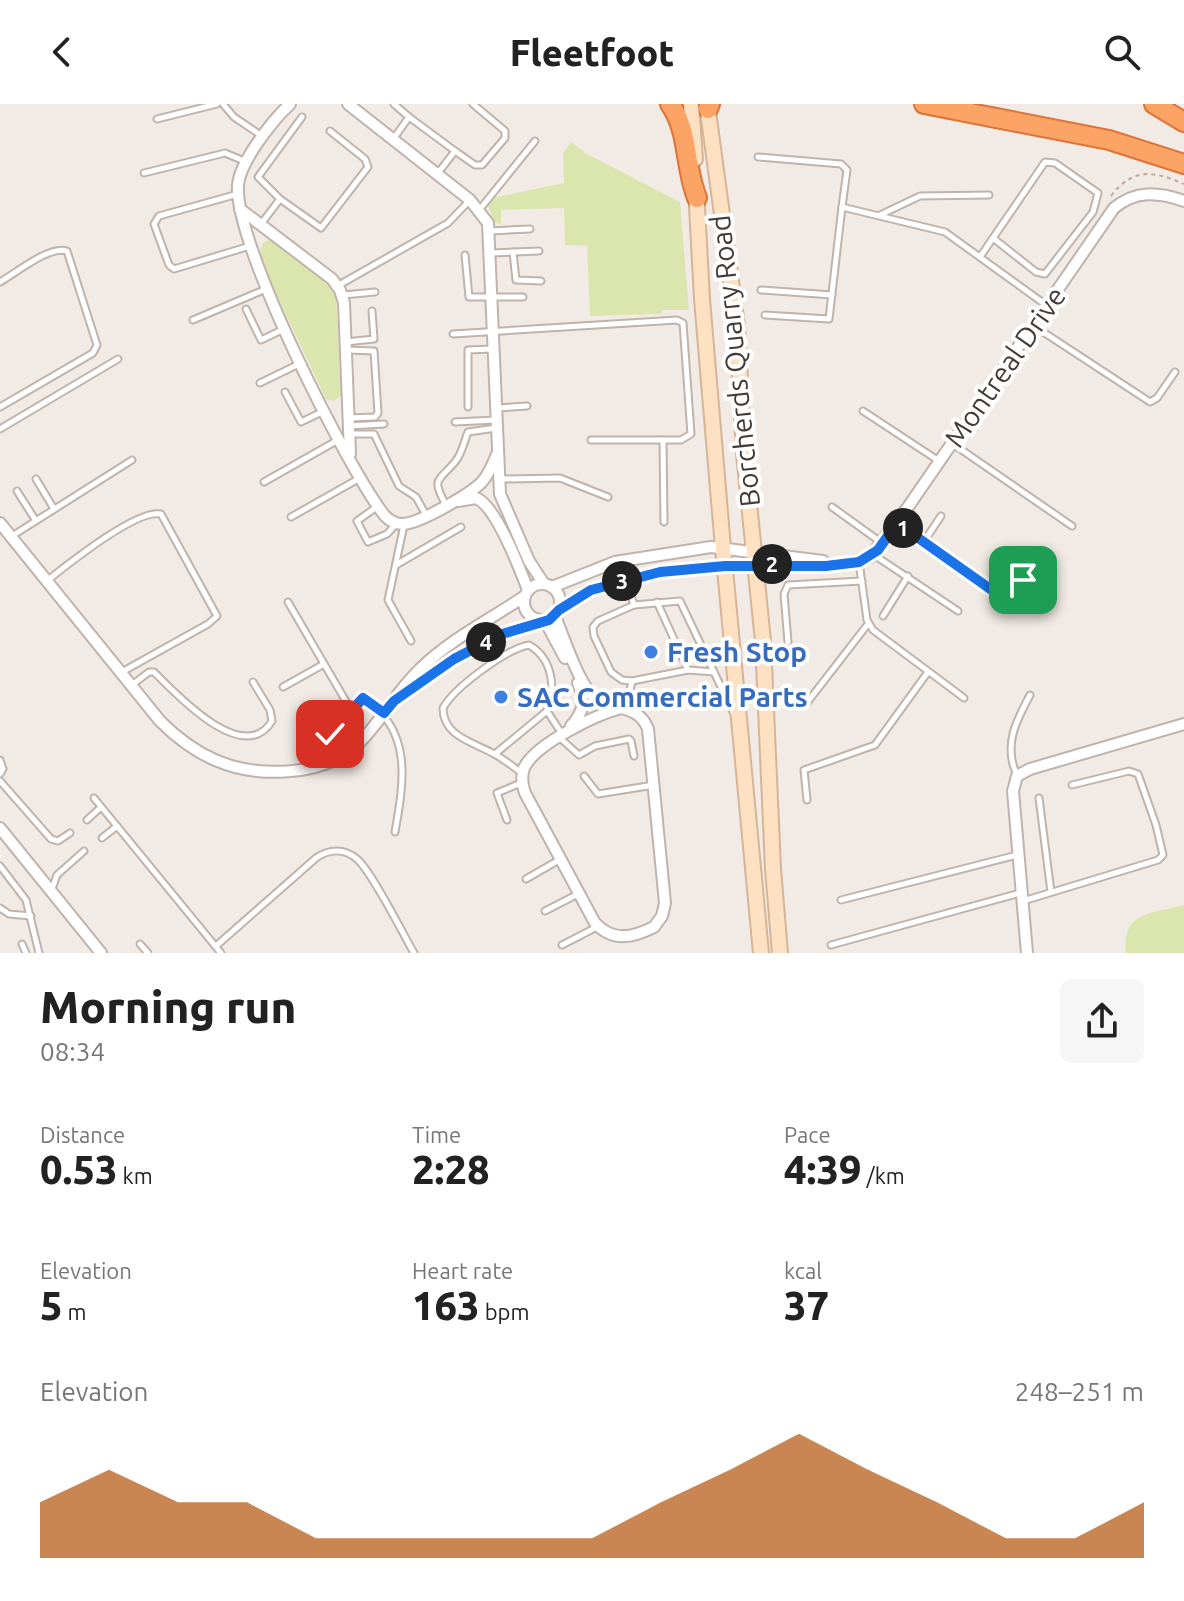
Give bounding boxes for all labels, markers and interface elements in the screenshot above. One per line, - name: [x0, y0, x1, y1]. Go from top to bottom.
- icon: back: [40, 30, 84, 74]
- icon: search: [1100, 30, 1144, 74]
- text: Fleetfoot: [510, 32, 674, 73]
- street label: Borcherds Quarry Road: [704, 214, 765, 508]
- street label: Montreal Drive: [938, 281, 1071, 453]
- pin: 1: [883, 508, 923, 548]
- text: 1: [897, 515, 909, 540]
- pin: 2: [752, 544, 792, 584]
- pin: [989, 546, 1057, 614]
- text: 2: [766, 551, 778, 576]
- icon: arrive: [1001, 558, 1045, 602]
- pin: 3: [602, 561, 642, 601]
- text: 3: [616, 568, 628, 593]
- pin: 4: [466, 622, 506, 662]
- text: 4: [480, 629, 492, 654]
- place label: Fresh Stop: [667, 636, 807, 667]
- marker: Fresh Stop: [642, 643, 660, 661]
- place label: SAC Commercial Parts: [517, 681, 808, 712]
- marker: SAC Commercial Parts: [492, 688, 510, 706]
- pin: [296, 700, 364, 768]
- icon: check: [308, 712, 352, 756]
- button: share: [1060, 979, 1144, 1063]
- text: Morning run: [40, 982, 296, 1031]
- text: 08:34: [40, 1037, 105, 1066]
- text: Distance: [40, 1122, 125, 1147]
- text: Time: [412, 1122, 461, 1147]
- text: Pace: [784, 1122, 831, 1147]
- text: 0.53: [40, 1147, 118, 1192]
- text: 2:28: [412, 1147, 490, 1192]
- text: 4:39: [784, 1147, 862, 1192]
- text: km: [118, 1163, 153, 1188]
- text: /km: [862, 1163, 905, 1188]
- text: Elevation: [40, 1258, 132, 1283]
- text: Heart rate: [412, 1258, 513, 1283]
- text: kcal: [784, 1258, 822, 1283]
- text: 5: [40, 1283, 63, 1328]
- text: 163: [412, 1283, 480, 1328]
- text: 37: [784, 1283, 829, 1328]
- text: m: [63, 1299, 87, 1324]
- text: bpm: [480, 1299, 529, 1324]
- text: Elevation: [40, 1377, 148, 1406]
- text: 248–251 m: [1015, 1377, 1144, 1406]

